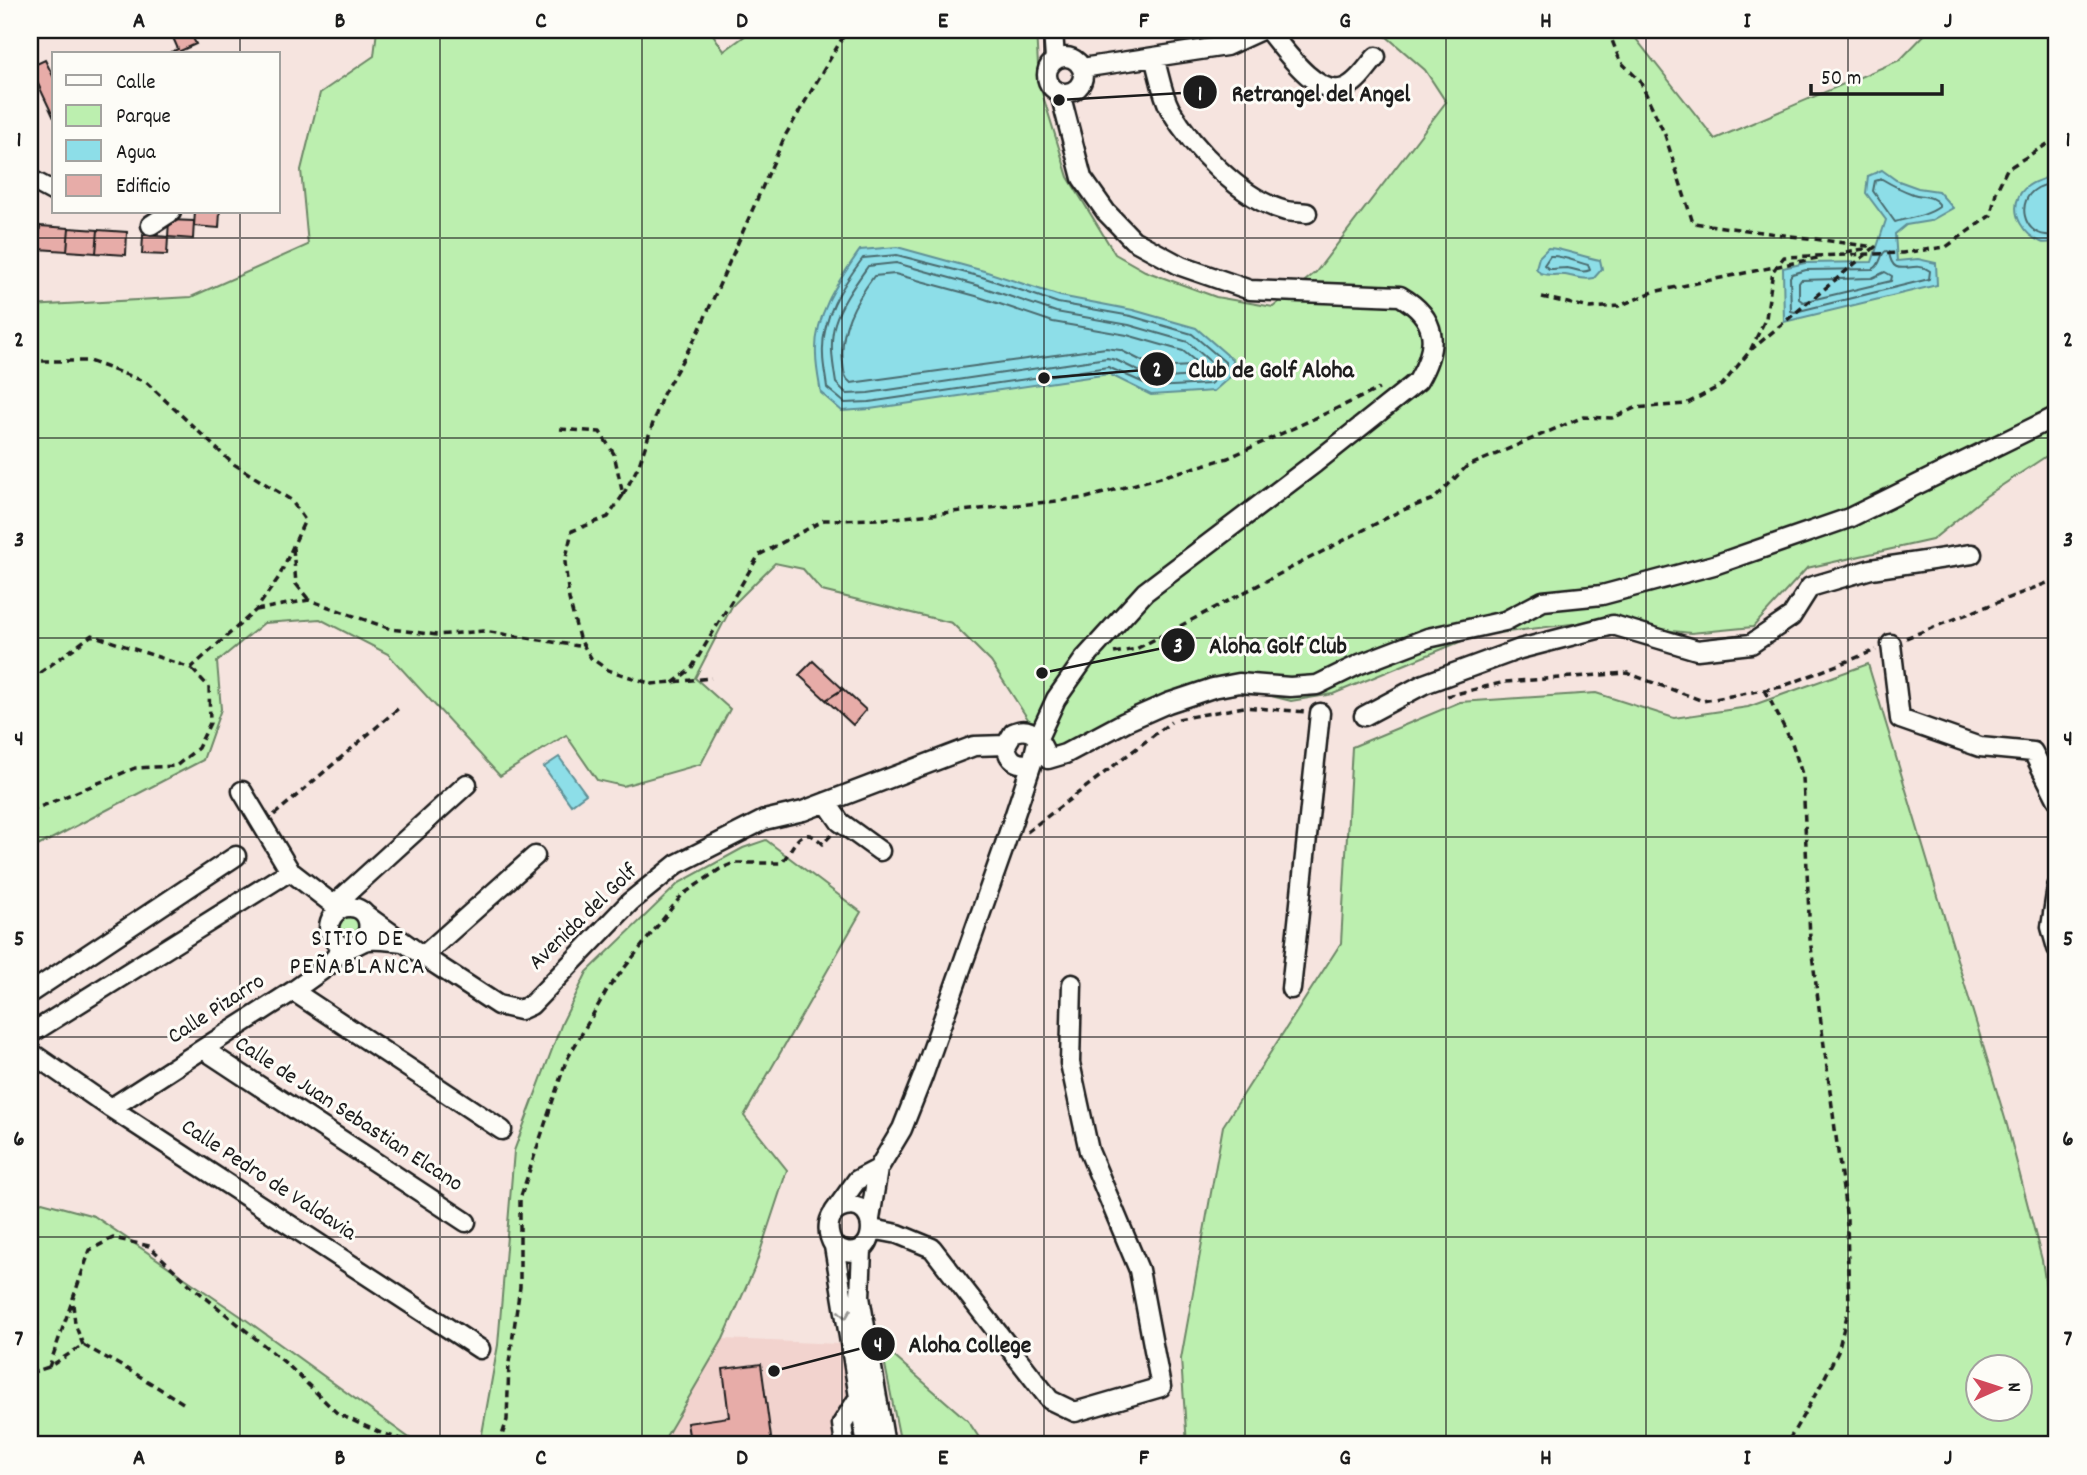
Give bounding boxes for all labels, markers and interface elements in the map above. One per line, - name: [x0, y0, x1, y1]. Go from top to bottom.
- text: A: [133, 6, 145, 39]
- text: B: [335, 6, 346, 39]
- text: C: [535, 6, 547, 39]
- text: D: [736, 6, 748, 39]
- text: E: [938, 6, 949, 39]
- text: F: [1139, 6, 1150, 39]
- text: G: [1339, 6, 1351, 39]
- text: H: [1540, 6, 1552, 39]
- text: I: [1743, 6, 1751, 39]
- text: J: [1944, 6, 1952, 39]
- legend: [52, 52, 280, 214]
- scale bar: [1811, 52, 1942, 96]
- text: 50 m: [1821, 65, 1861, 95]
- text: Calle: [116, 69, 155, 99]
- callout: Retrangel del Angel: [1183, 70, 1424, 115]
- text: Retrangel del Angel: [1232, 79, 1411, 113]
- text: 1: [1198, 81, 1202, 111]
- text: Parque: [116, 103, 171, 133]
- text: 1: [16, 125, 22, 158]
- text: 1: [2065, 125, 2071, 158]
- text: Agua: [116, 139, 157, 169]
- text: Edificio: [116, 173, 171, 203]
- text: 2: [14, 325, 24, 358]
- text: 2: [2063, 325, 2073, 358]
- callout: Club de Golf Aloha: [1139, 346, 1368, 391]
- text: Club de Golf Aloha: [1188, 355, 1354, 389]
- text: 2: [1152, 357, 1162, 387]
- text: 3: [14, 525, 24, 558]
- text: 3: [2063, 525, 2073, 558]
- callout: Aloha Golf Club: [1160, 622, 1361, 667]
- text: Aloha Golf Club: [1209, 631, 1347, 665]
- text: 3: [1173, 633, 1183, 663]
- text: 4: [14, 724, 24, 757]
- text: 4: [2063, 724, 2073, 757]
- street label: Avenida del Golf: [522, 857, 647, 979]
- district label: SITIO DE PEÑABLANCA: [289, 923, 427, 985]
- text: 5: [14, 924, 24, 957]
- text: 5: [2063, 924, 2073, 957]
- street label: Calle Pizarro: [162, 966, 272, 1054]
- street label: Calle de Juan Sebastian Elcano: [227, 1029, 469, 1201]
- street label: Calle Pedro de Valdavia: [174, 1112, 363, 1251]
- text: 6: [13, 1124, 25, 1157]
- text: 6: [2062, 1124, 2074, 1157]
- one-way arrow: [837, 1308, 852, 1320]
- callout: Aloha College: [860, 1321, 1046, 1366]
- text: 7: [15, 1324, 24, 1357]
- text: 7: [2064, 1324, 2073, 1357]
- text: Aloha College: [909, 1330, 1032, 1364]
- text: 4: [874, 1332, 882, 1362]
- north arrow: [1965, 1352, 2035, 1422]
- text: N: [1999, 1382, 2026, 1393]
- text: A: [133, 1443, 145, 1475]
- text: B: [335, 1443, 346, 1475]
- text: C: [535, 1443, 547, 1475]
- text: D: [736, 1443, 748, 1475]
- text: E: [938, 1443, 949, 1475]
- text: F: [1139, 1443, 1150, 1475]
- text: G: [1339, 1443, 1351, 1475]
- text: H: [1540, 1443, 1552, 1475]
- text: I: [1743, 1443, 1751, 1475]
- text: J: [1944, 1443, 1952, 1475]

